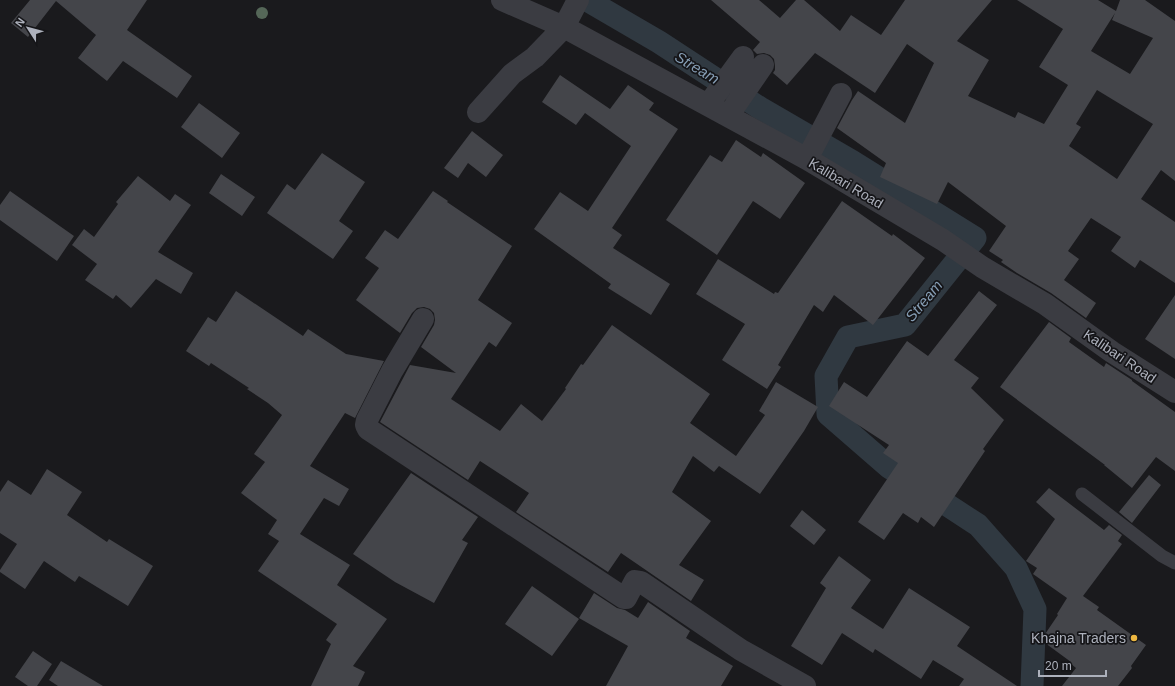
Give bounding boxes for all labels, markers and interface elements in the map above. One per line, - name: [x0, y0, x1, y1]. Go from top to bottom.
- north arrow: [8, 8, 48, 48]
- text: N: [13, 15, 27, 29]
- water label: Stream: [672, 48, 722, 87]
- street label: Kalibari Road: [806, 154, 886, 212]
- water label: Stream: [902, 277, 946, 325]
- street label: Kalibari Road: [1081, 326, 1159, 386]
- place label: Khajna Traders: [1031, 630, 1126, 646]
- marker: Khajna Traders: [1129, 633, 1139, 643]
- scale bar: [1039, 652, 1106, 678]
- text: 20 m: [1045, 659, 1072, 673]

